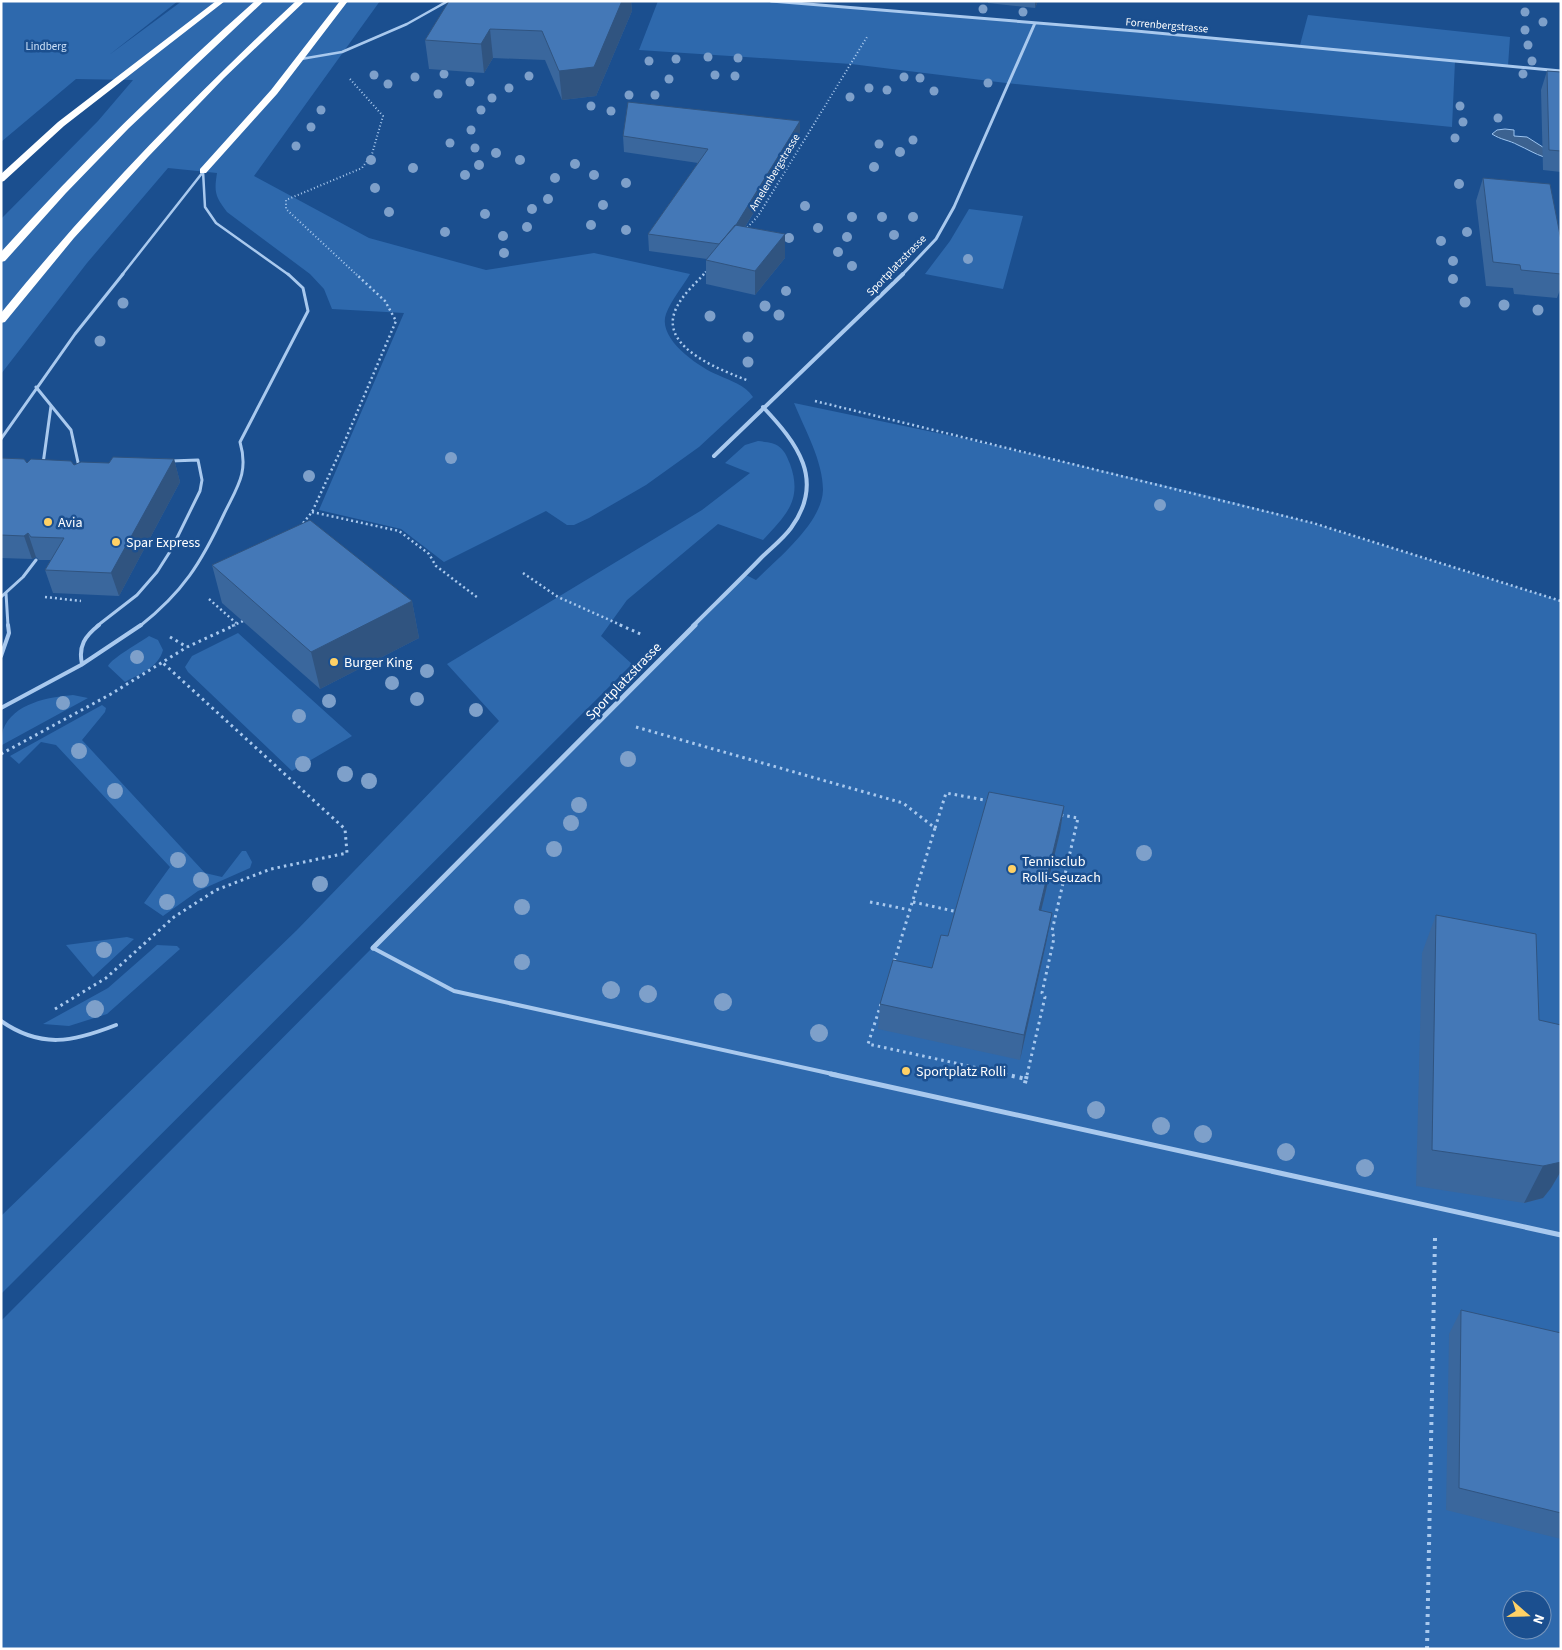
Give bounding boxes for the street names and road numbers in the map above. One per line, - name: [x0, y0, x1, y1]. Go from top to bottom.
- street label: Forrenbergstrasse: [1125, 14, 1209, 37]
- street label: Amelenbergstrasse: [745, 130, 804, 214]
- street label: Sportplatzstrasse: [863, 231, 930, 299]
- street label: Sportplatzstrasse: [581, 638, 666, 725]

